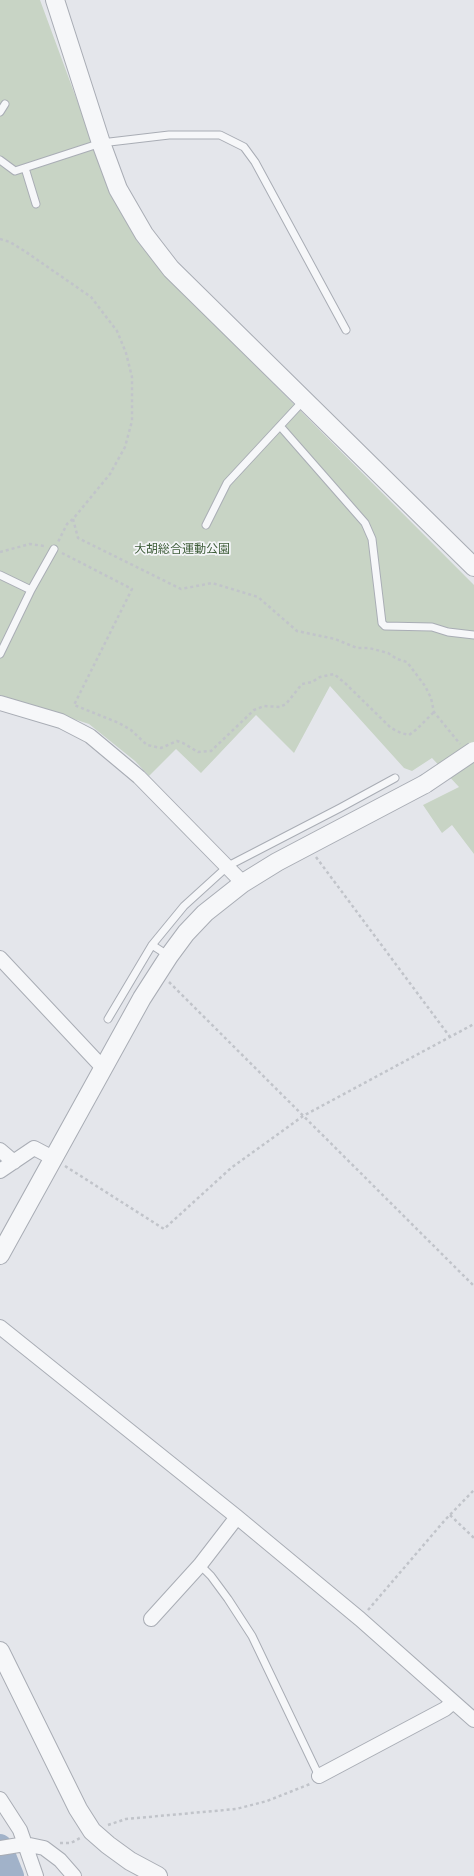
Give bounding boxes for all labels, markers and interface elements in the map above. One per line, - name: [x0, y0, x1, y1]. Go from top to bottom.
- park label: 大胡総合運動公園: [134, 542, 230, 556]

